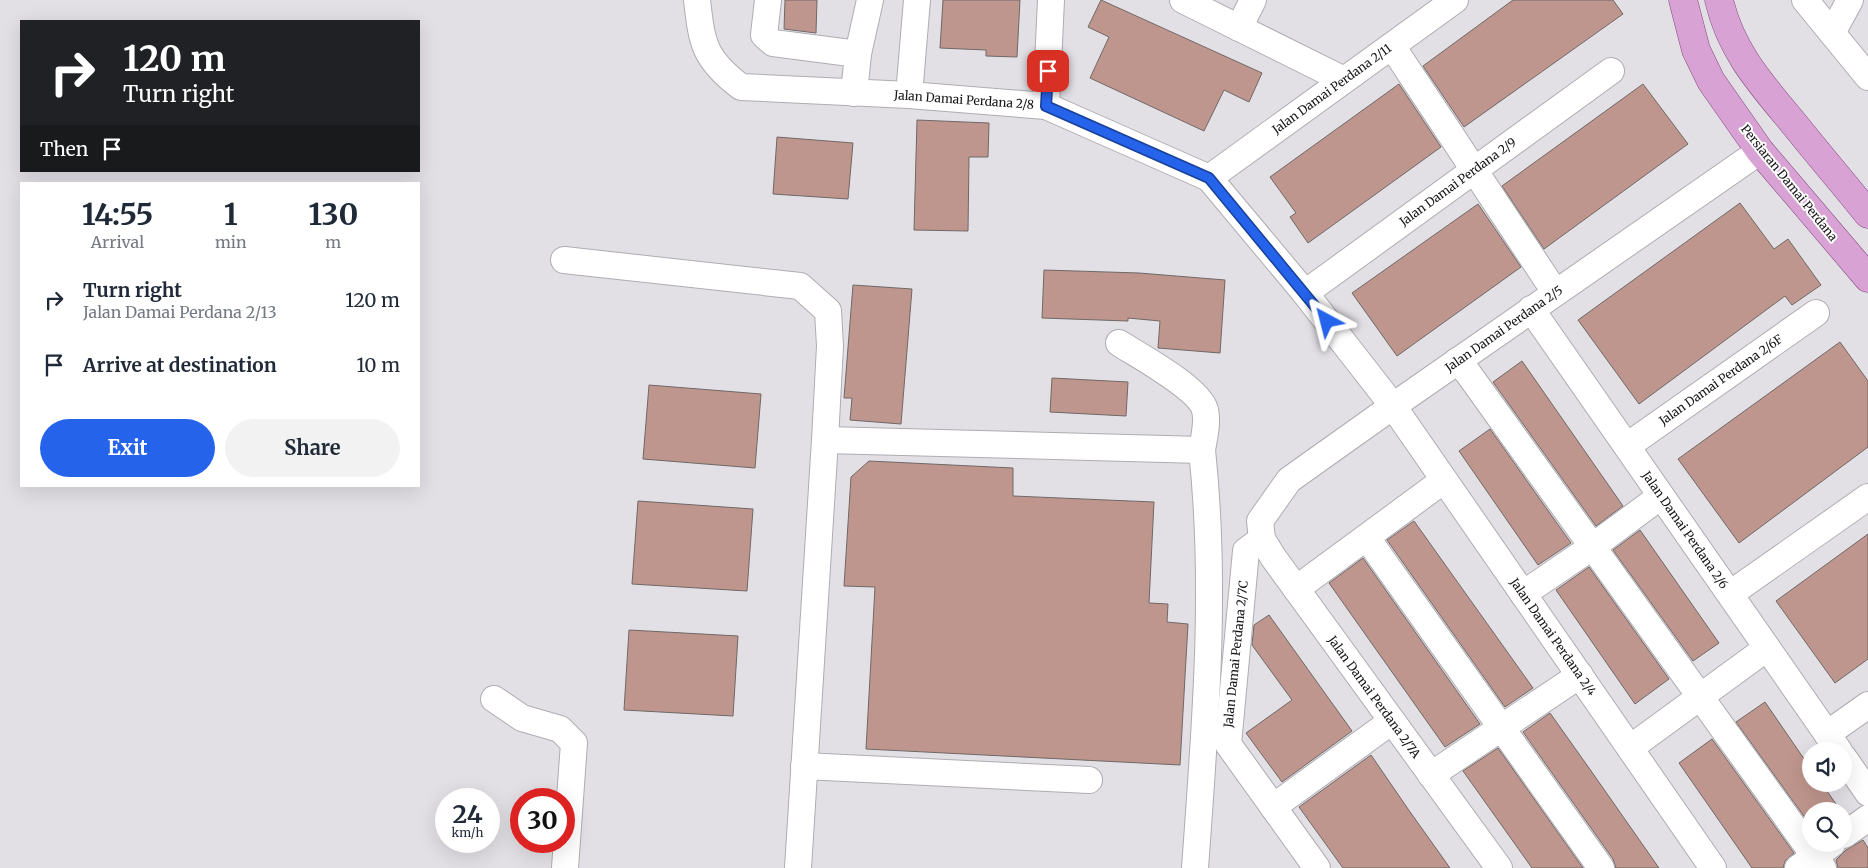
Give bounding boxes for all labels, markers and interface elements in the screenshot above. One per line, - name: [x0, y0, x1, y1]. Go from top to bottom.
- text: 120 m: [123, 37, 226, 81]
- icon: right: [40, 40, 105, 105]
- street label: Jalan Damai Perdana 2/11: [1268, 40, 1395, 137]
- pin: [1027, 50, 1069, 92]
- icon: arrive: [1034, 57, 1062, 85]
- text: Turn right: [123, 80, 234, 108]
- street label: Jalan Damai Perdana 2/8: [893, 87, 1034, 112]
- street label: Persiaran Damai Perdana: [1738, 122, 1841, 244]
- street label: Jalan Damai Perdana 2/9: [1396, 134, 1519, 230]
- icon: arrive: [98, 135, 126, 163]
- text: Then: [40, 137, 88, 161]
- text: 14:55: [82, 195, 153, 233]
- text: 1: [224, 195, 238, 233]
- text: 130: [308, 195, 358, 233]
- text: Arrival: [91, 232, 144, 252]
- text: min: [215, 232, 247, 252]
- text: m: [325, 232, 341, 252]
- text: Turn right: [83, 278, 182, 302]
- street label: Jalan Damai Perdana 2/5: [1441, 282, 1565, 375]
- icon: right: [40, 286, 68, 314]
- text: 120 m: [345, 288, 400, 312]
- position arrow: [1300, 294, 1352, 346]
- text: Jalan Damai Perdana 2/13: [83, 302, 277, 322]
- street label: Jalan Damai Perdana 2/6F: [1655, 331, 1786, 429]
- icon: arrive: [40, 351, 68, 379]
- text: Arrive at destination: [83, 353, 277, 377]
- text: 10 m: [357, 353, 400, 377]
- button: Exit: [40, 419, 215, 477]
- button: Share: [225, 419, 400, 477]
- street label: Jalan Damai Perdana 2/6: [1639, 467, 1732, 591]
- street label: Jalan Damai Perdana 2/4: [1507, 574, 1600, 699]
- street label: Jalan Damai Perdana 2/7C: [1220, 579, 1251, 729]
- street label: Jalan Damai Perdana 2/7A: [1324, 632, 1424, 761]
- map controls: [1802, 742, 1852, 852]
- button: sound: [1802, 742, 1852, 792]
- speed limit sign: 30: [510, 788, 575, 853]
- text: 24: [452, 798, 483, 830]
- button: search: [1802, 802, 1852, 852]
- text: km/h: [452, 825, 483, 840]

